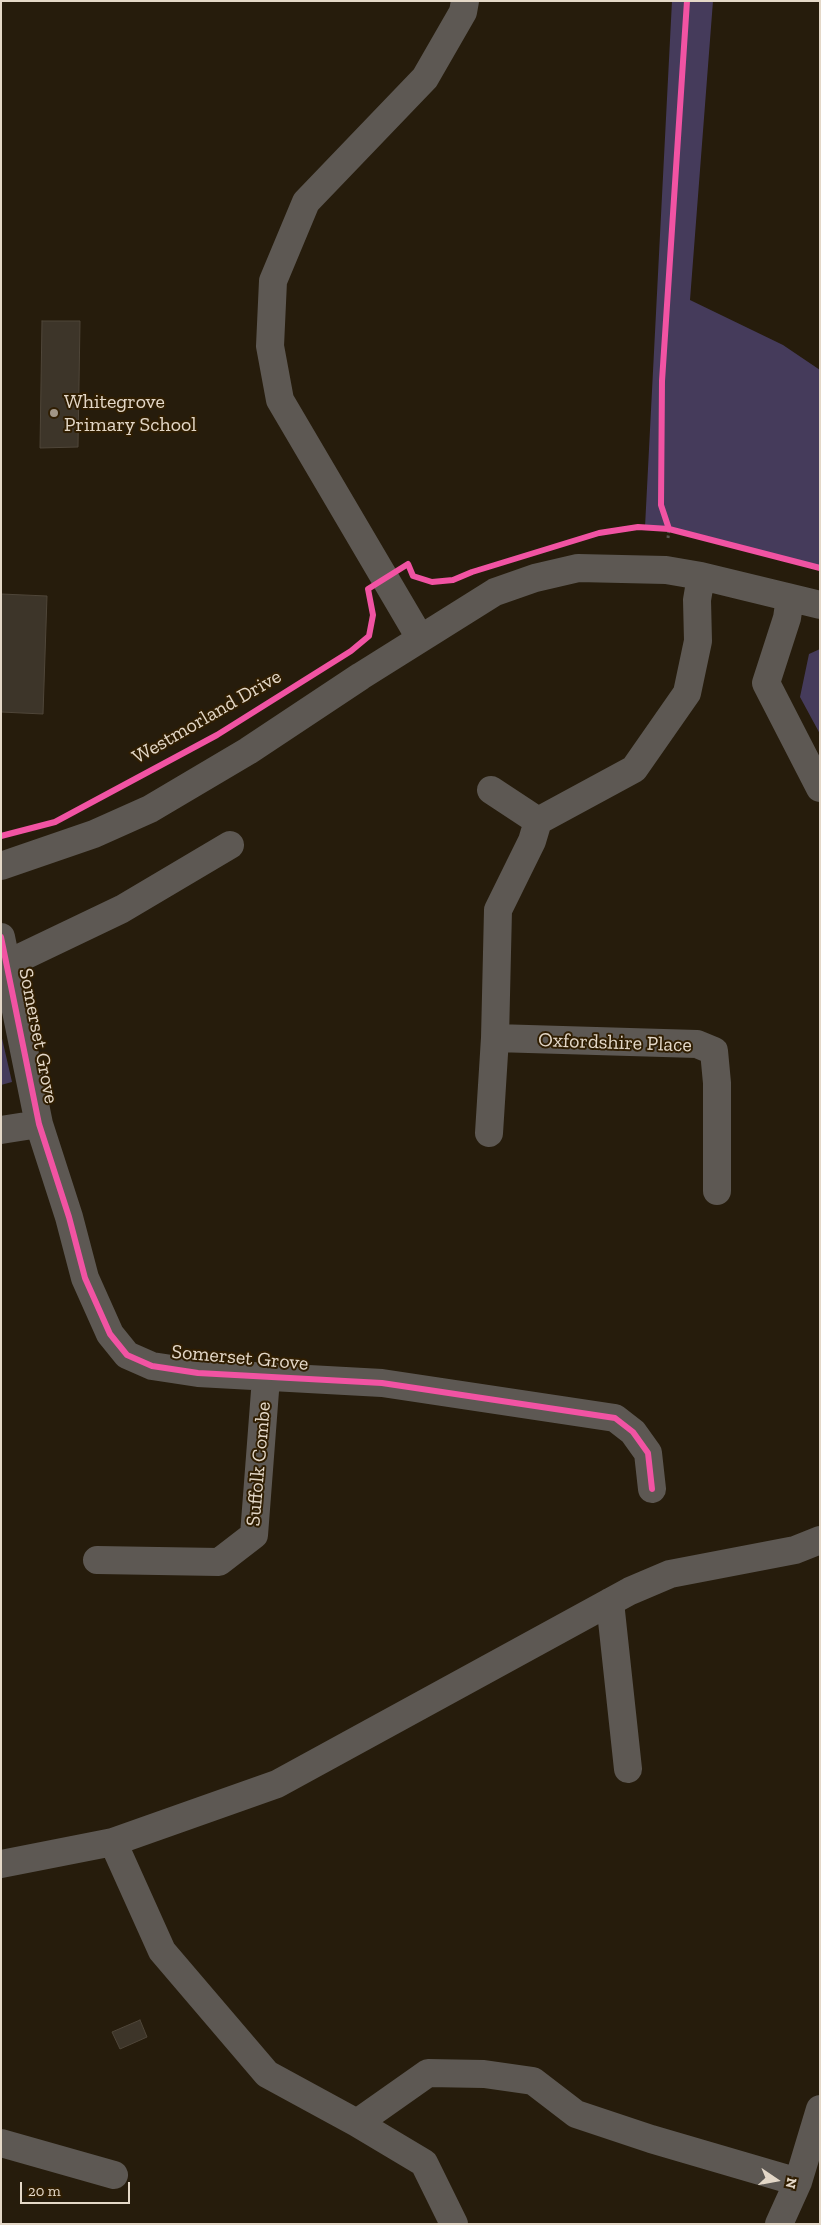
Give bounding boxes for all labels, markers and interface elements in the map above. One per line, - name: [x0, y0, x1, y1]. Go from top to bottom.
- place label: Whitegrove Primary School: [64, 390, 196, 437]
- marker: Whitegrove Primary School: [48, 407, 60, 419]
- street label: Westmorland Drive: [128, 665, 286, 769]
- street label: Somerset Grove: [13, 966, 63, 1106]
- street label: Oxfordshire Place: [538, 1028, 692, 1058]
- street label: Somerset Grove: [170, 1340, 310, 1376]
- street label: Suffolk Combe: [242, 1401, 276, 1527]
- north arrow: [751, 2155, 801, 2205]
- scale bar: [22, 2172, 132, 2204]
- text: N: [782, 2176, 801, 2190]
- text: 20 m: [28, 2182, 61, 2200]

